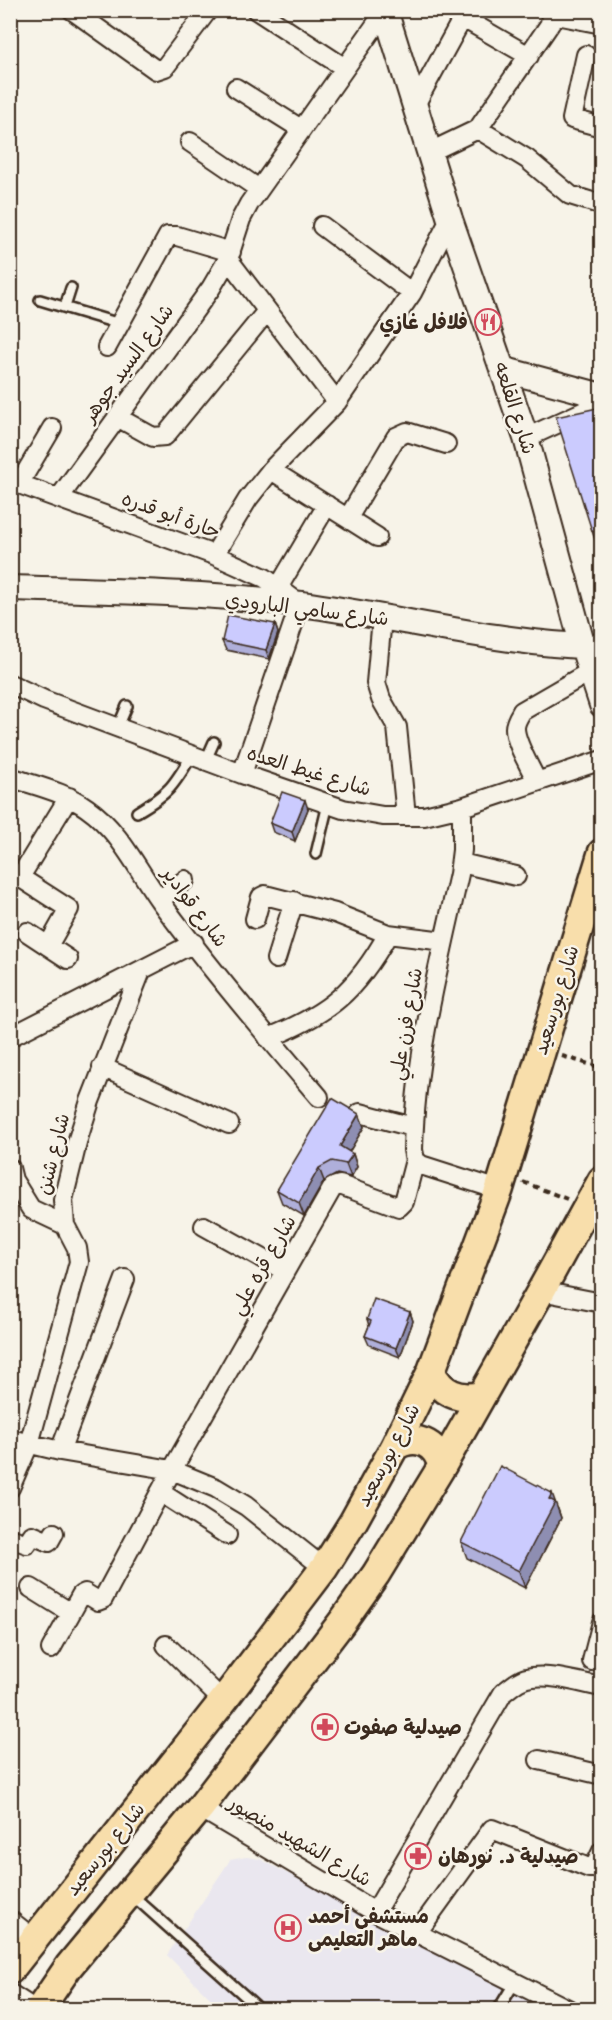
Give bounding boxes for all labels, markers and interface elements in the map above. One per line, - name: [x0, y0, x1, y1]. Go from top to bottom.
- street label: شارع السيد جوهر: [72, 296, 183, 431]
- place label: فلافل غازي: [380, 305, 468, 340]
- restaurant icon: فلافل غازي: [473, 307, 503, 337]
- street label: شارع القلعه: [484, 357, 546, 459]
- street label: حارة أبو قدره: [116, 481, 226, 549]
- street label: شارع سامي البارودي: [223, 582, 391, 636]
- street label: شارع غيط العده: [243, 736, 375, 806]
- street label: شارع قوادير: [152, 857, 237, 955]
- street label: شارع بورسعيد: [523, 941, 589, 1059]
- street label: شارع فرن علي: [379, 965, 433, 1083]
- street label: شارع شنن: [26, 1109, 80, 1199]
- street label: شارع قره علي: [220, 1208, 306, 1322]
- street label: شارع بورسعيد: [346, 1397, 430, 1513]
- place label: صيدلية صفوت: [344, 1710, 462, 1745]
- pharmacy icon: صيدلية صفوت: [310, 1712, 340, 1742]
- street label: شارع الشهيد منصور: [220, 1785, 379, 1896]
- street label: شارع بورسعيد: [56, 1794, 154, 1904]
- place label: صيدلية د. نورهان: [438, 1839, 578, 1874]
- pharmacy icon: صيدلية د. نورهان: [403, 1841, 433, 1871]
- place label: مستشفى أحمد ماهر التعليمى: [308, 1899, 429, 1957]
- hospital icon: مستشفى أحمد ماهر التعليمى: [273, 1913, 303, 1943]

